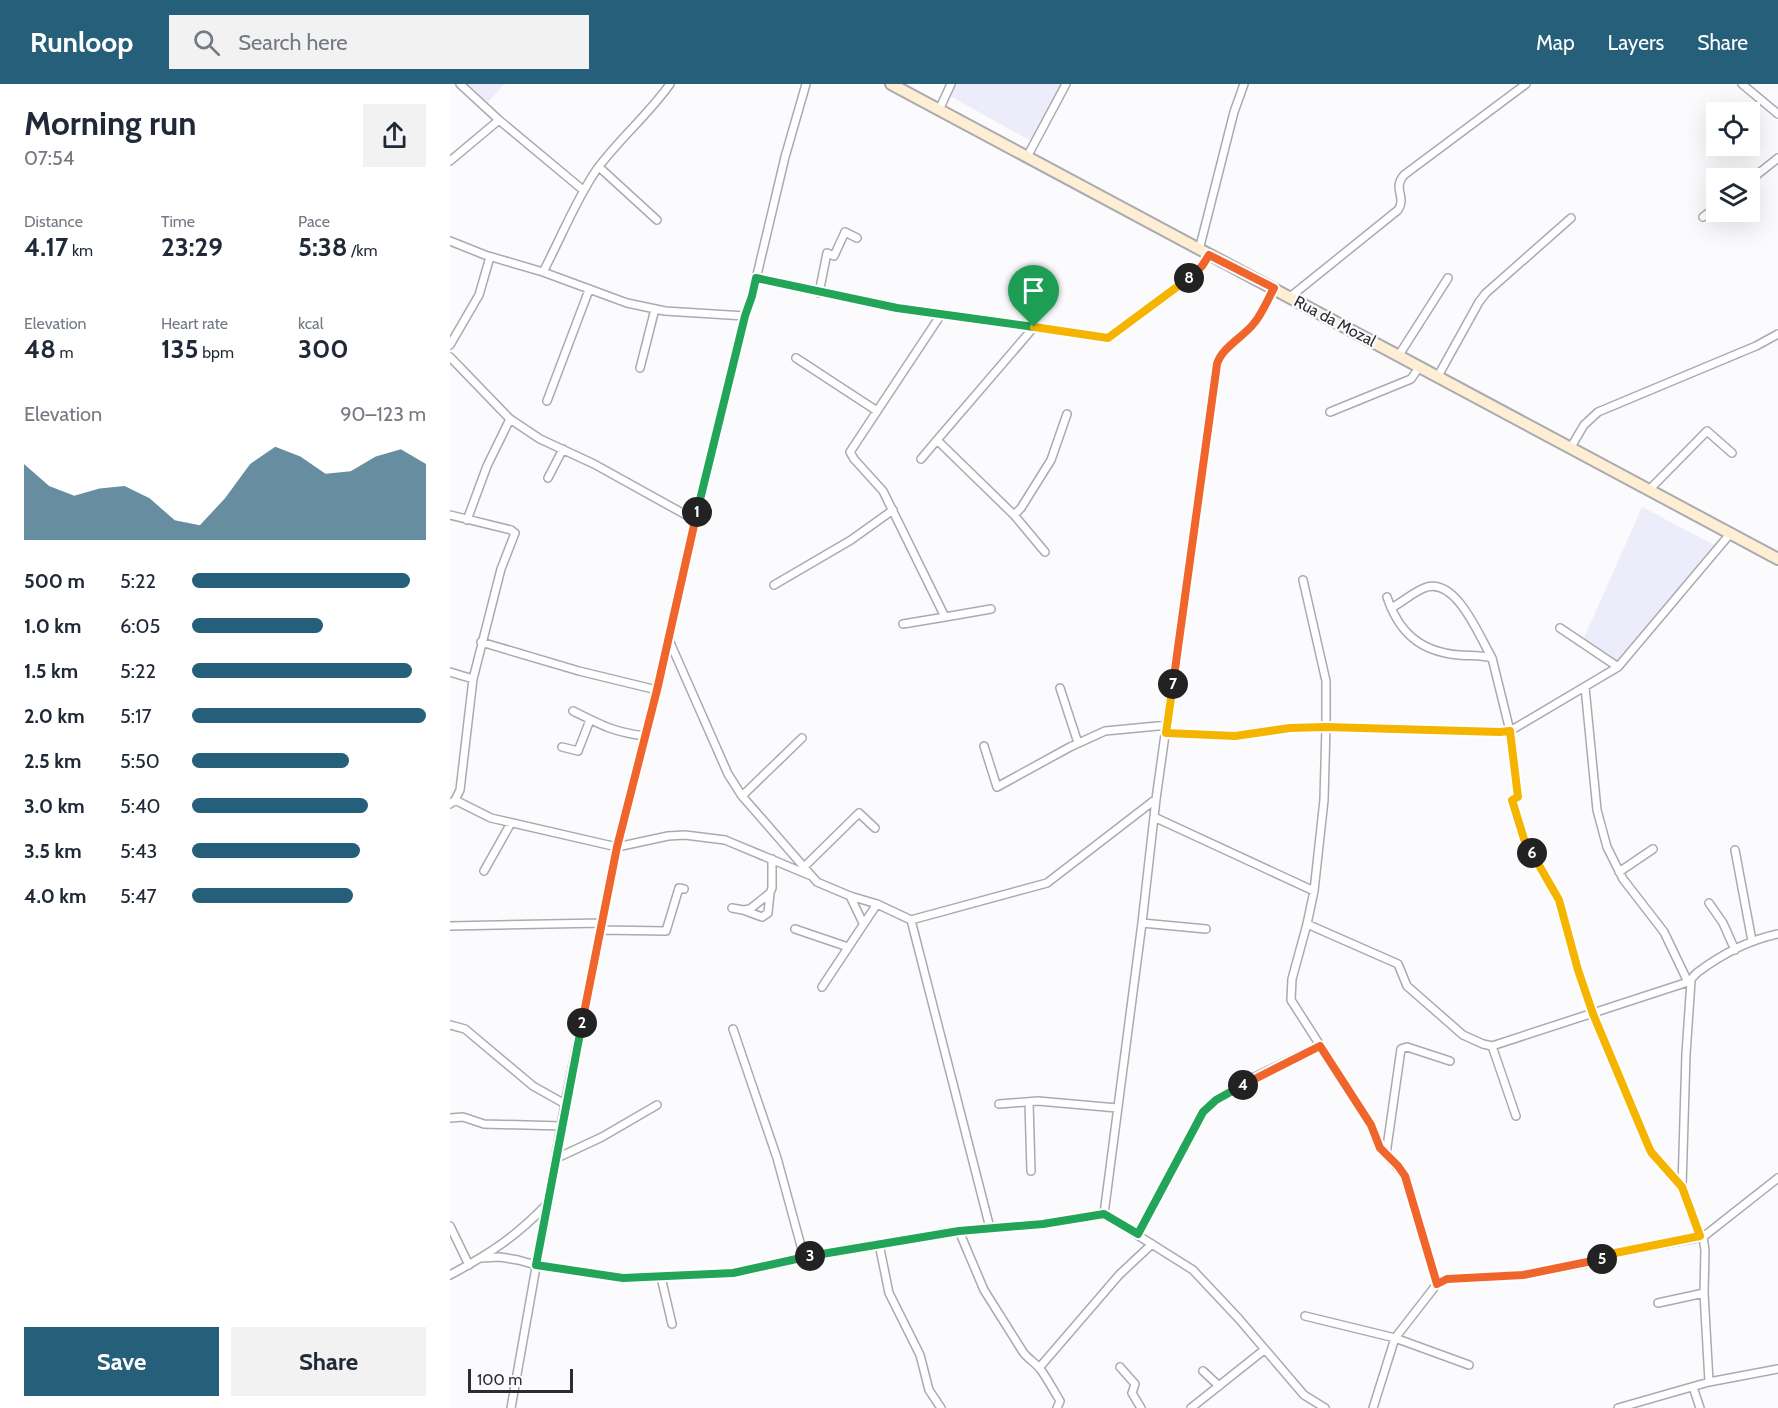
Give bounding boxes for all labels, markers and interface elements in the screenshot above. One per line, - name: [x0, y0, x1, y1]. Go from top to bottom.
- search box: [169, 15, 589, 69]
- text: Runloop: [30, 25, 133, 59]
- icon: search: [190, 26, 223, 59]
- text: Search here: [238, 29, 348, 56]
- text: Map: [1536, 30, 1575, 55]
- text: Layers: [1608, 30, 1664, 55]
- text: Share: [1697, 30, 1748, 55]
- map controls: [1706, 102, 1760, 222]
- button: locate: [1706, 102, 1760, 156]
- text: Morning run: [24, 103, 196, 143]
- button: share: [363, 104, 426, 167]
- text: 07:54: [24, 146, 74, 170]
- button: layers: [1706, 168, 1760, 222]
- text: Distance: [24, 212, 83, 231]
- text: Time: [161, 212, 195, 231]
- text: Pace: [298, 212, 330, 231]
- text: 4.17: [24, 231, 68, 263]
- text: 23:29: [161, 231, 223, 263]
- text: 5:38: [298, 231, 347, 263]
- text: km: [68, 241, 93, 260]
- text: /km: [347, 241, 377, 260]
- pin: 8: [1174, 263, 1204, 293]
- pin: [1008, 265, 1059, 327]
- text: 8: [1184, 268, 1194, 287]
- icon: arrive: [1017, 274, 1050, 307]
- street label: Rua da Mozal: [1291, 292, 1379, 351]
- text: Elevation: [24, 314, 87, 333]
- text: Heart rate: [161, 314, 228, 333]
- text: kcal: [298, 314, 324, 333]
- text: 48: [24, 333, 56, 365]
- text: 135: [161, 333, 199, 365]
- text: 300: [298, 333, 349, 365]
- text: m: [56, 343, 74, 362]
- text: bpm: [199, 343, 234, 362]
- text: Elevation: [24, 402, 102, 426]
- text: 90–123 m: [340, 402, 426, 426]
- pin: 1: [682, 497, 712, 527]
- text: 1: [694, 502, 700, 521]
- text: 500 m: [24, 569, 85, 593]
- text: 5:22: [120, 569, 156, 593]
- text: 1.0 km: [24, 614, 81, 638]
- text: 6:05: [120, 614, 160, 638]
- text: 1.5 km: [24, 659, 78, 683]
- text: 5:22: [120, 659, 156, 683]
- pin: 7: [1158, 669, 1188, 699]
- text: 7: [1169, 674, 1177, 693]
- text: 2.0 km: [24, 704, 85, 728]
- text: 5:17: [120, 704, 152, 728]
- text: 2.5 km: [24, 749, 81, 773]
- text: 5:50: [120, 749, 160, 773]
- text: 3.0 km: [24, 794, 85, 818]
- text: 5:40: [120, 794, 161, 818]
- pin: 6: [1517, 838, 1547, 868]
- text: 3.5 km: [24, 839, 82, 863]
- text: 5:43: [120, 839, 157, 863]
- text: 6: [1528, 843, 1537, 862]
- text: 4.0 km: [24, 884, 86, 908]
- text: 5:47: [120, 884, 157, 908]
- pin: 2: [567, 1008, 597, 1038]
- text: 2: [578, 1013, 586, 1032]
- pin: 4: [1228, 1070, 1258, 1100]
- text: 4: [1238, 1075, 1248, 1094]
- pin: 3: [795, 1241, 825, 1271]
- pin: 5: [1587, 1244, 1617, 1274]
- text: 3: [806, 1246, 814, 1265]
- text: 5: [1598, 1249, 1606, 1268]
- button: Save: [24, 1327, 219, 1396]
- button: Share: [231, 1327, 426, 1396]
- scale bar: [468, 1366, 573, 1394]
- text: 100 m: [477, 1370, 522, 1389]

